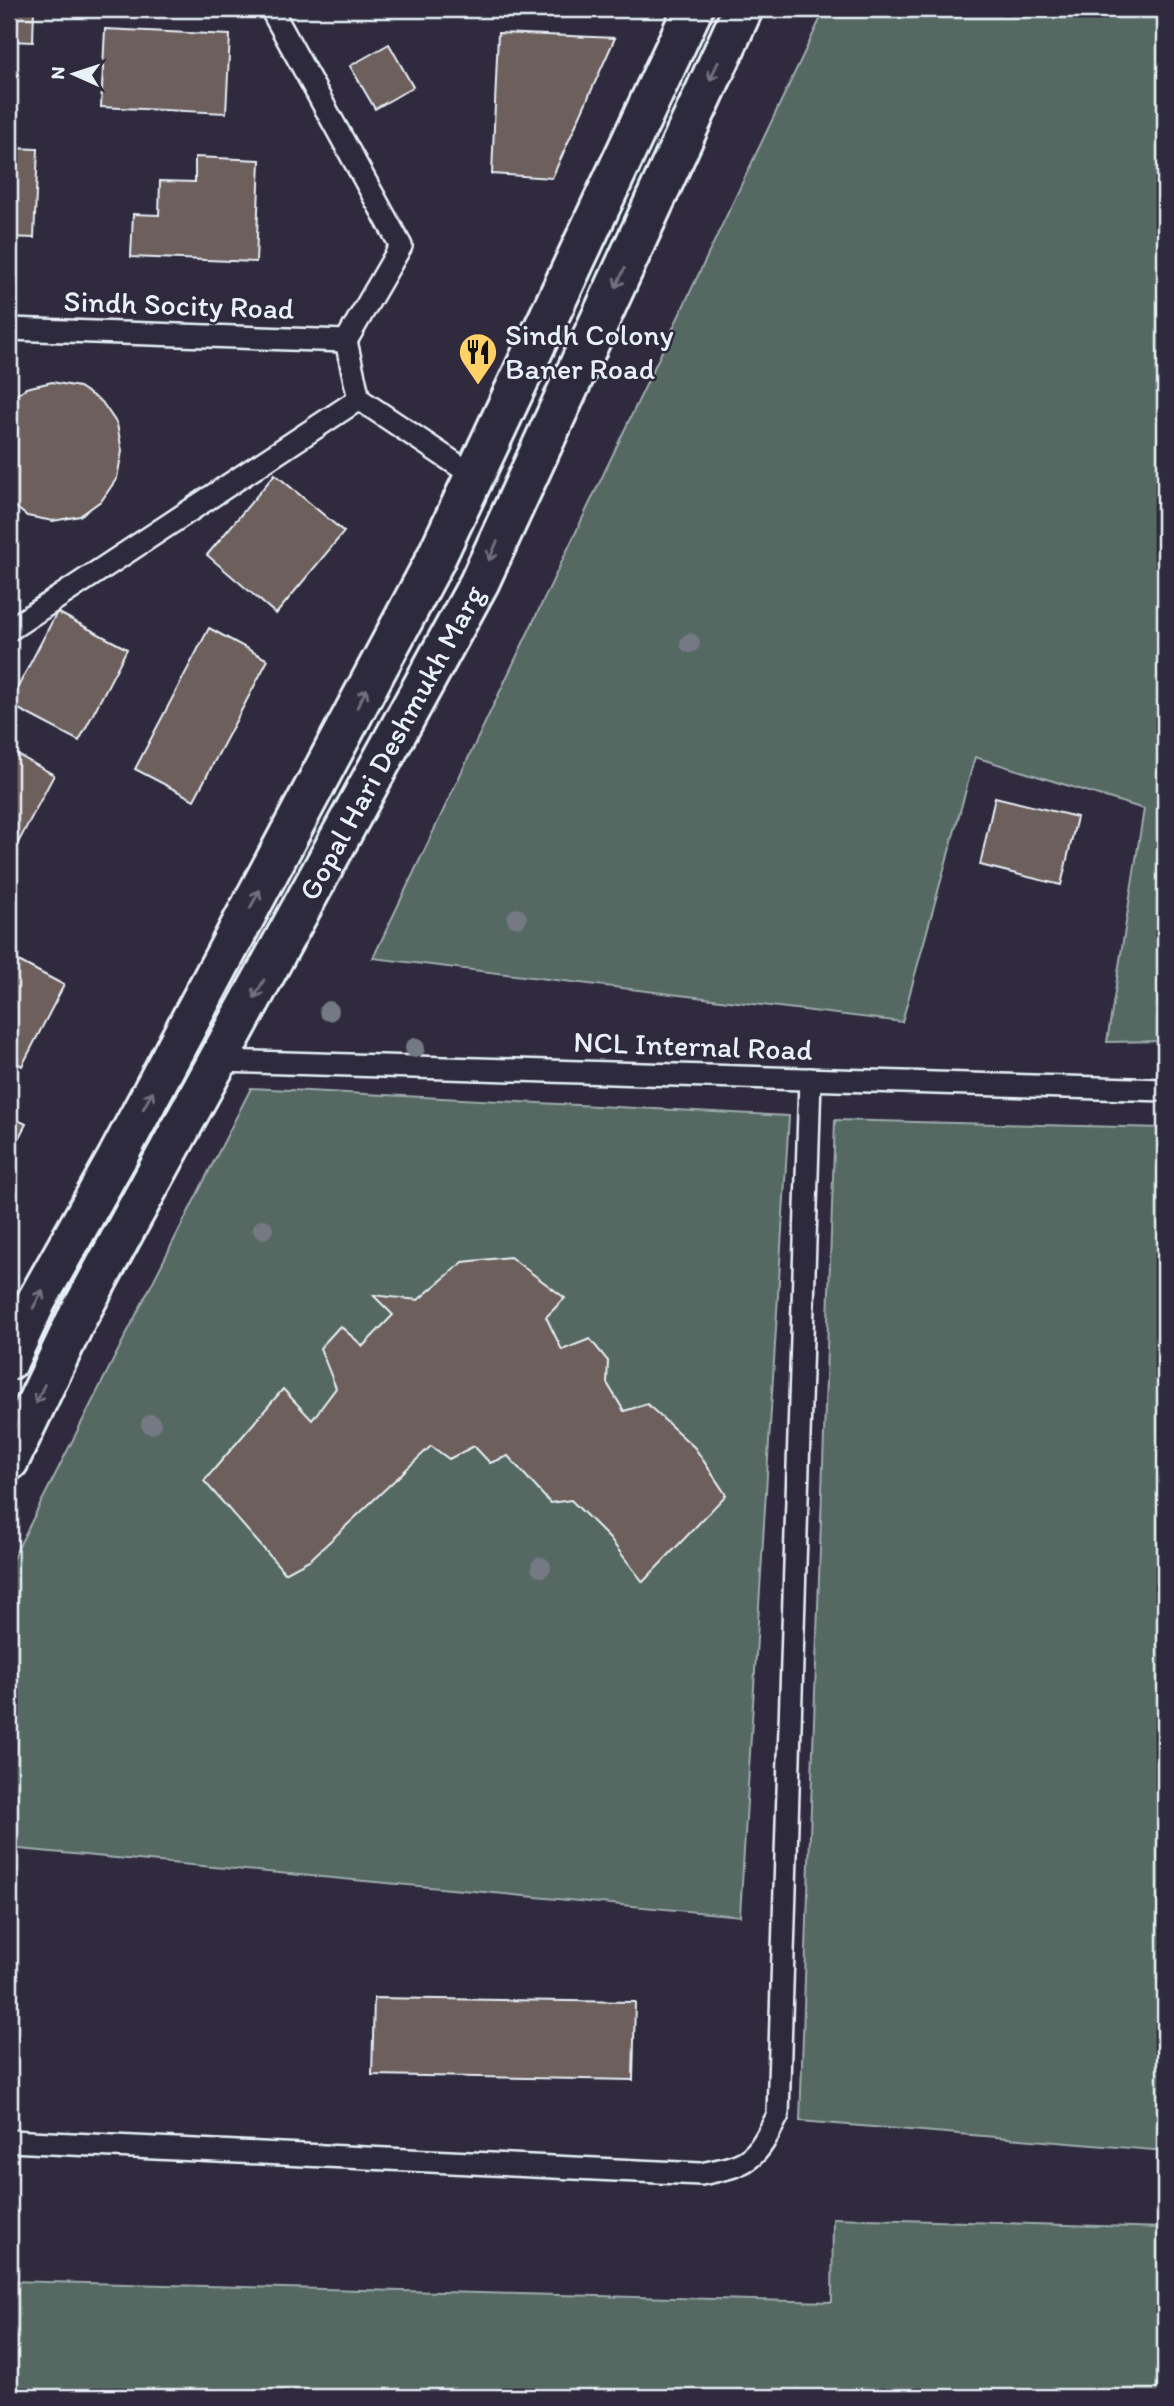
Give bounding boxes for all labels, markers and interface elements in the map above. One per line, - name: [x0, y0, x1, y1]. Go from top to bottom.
- north arrow: [38, 38, 108, 108]
- one-way arrow: [707, 60, 721, 81]
- text: N: [46, 66, 69, 80]
- one-way arrow: [613, 267, 626, 288]
- street label: Sindh Socity Road: [63, 282, 295, 327]
- place label: Sindh Colony Baner Road: [505, 316, 674, 387]
- restaurant icon: Sindh Colony Baner Road: [457, 331, 499, 386]
- one-way arrow: [486, 540, 499, 561]
- street label: Gopal Hari Deshmukh Marg: [290, 578, 493, 907]
- one-way arrow: [356, 688, 369, 709]
- one-way arrow: [249, 889, 262, 910]
- one-way arrow: [252, 978, 265, 999]
- street label: NCL Internal Road: [573, 1023, 813, 1068]
- one-way arrow: [141, 1090, 155, 1110]
- one-way arrow: [32, 1289, 46, 1310]
- one-way arrow: [33, 1383, 47, 1404]

